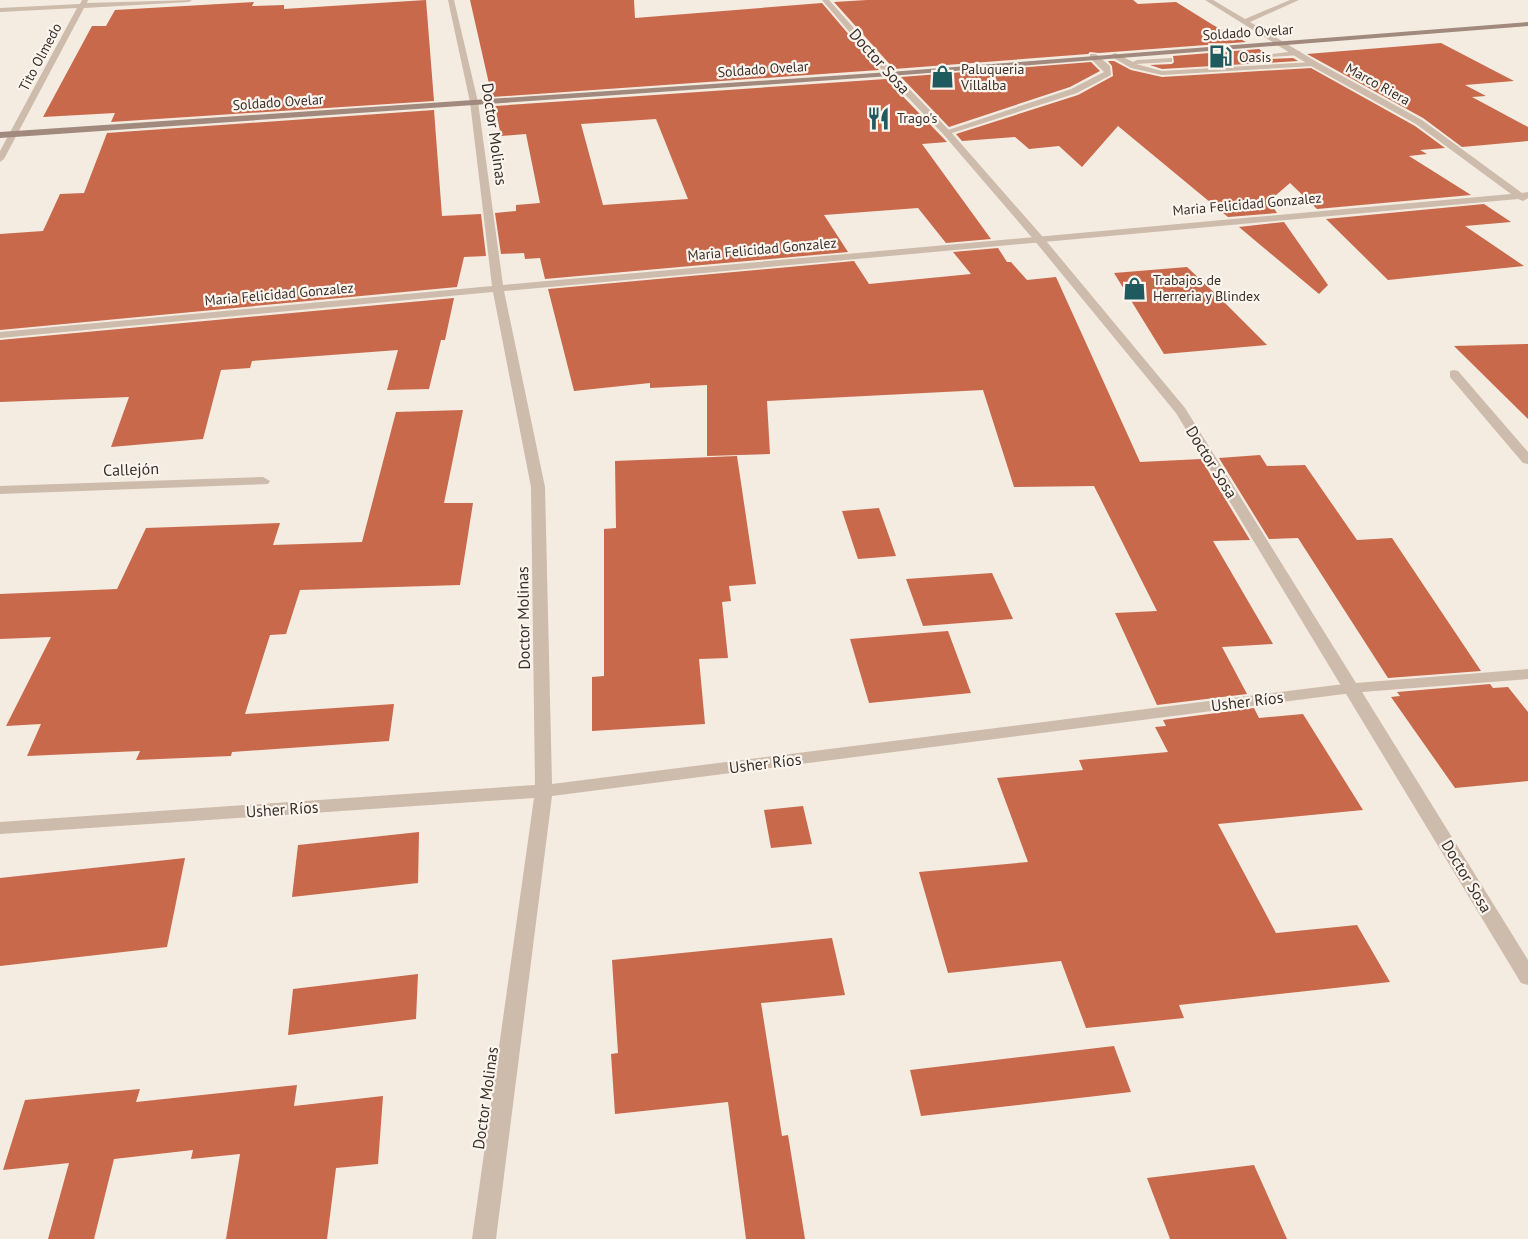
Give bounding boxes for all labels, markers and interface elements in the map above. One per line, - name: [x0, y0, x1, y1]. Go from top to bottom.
- street label: Tito Olmedo: [15, 20, 65, 94]
- street label: Soldado Ovelar: [1202, 20, 1294, 44]
- street label: Doctor Sosa: [845, 24, 915, 98]
- fuel station icon: Oasis: [1208, 44, 1234, 70]
- place label: Oasis: [1239, 48, 1271, 66]
- street label: Soldado Ovelar: [717, 57, 809, 81]
- street label: Marco Riera: [1343, 59, 1413, 109]
- place label: Paluqueria Villalba: [960, 60, 1025, 94]
- shop icon: Paluqueria Villalba: [930, 64, 956, 90]
- street label: Doctor Molinas: [478, 81, 512, 187]
- street label: Soldado Ovelar: [232, 90, 324, 114]
- restaurant icon: Trago's: [866, 105, 892, 131]
- place label: Trago's: [897, 109, 937, 127]
- street label: Maria Felicidad Gonzalez: [1172, 189, 1322, 219]
- street label: Maria Felicidad Gonzalez: [687, 234, 837, 264]
- place label: Trabajos de Herreria y Blindex: [1153, 271, 1260, 305]
- shop icon: Trabajos de Herreria y Blindex: [1122, 275, 1148, 301]
- street label: Maria Felicidad Gonzalez: [204, 279, 354, 309]
- street label: Doctor Sosa: [1182, 422, 1242, 502]
- street label: Callejón: [103, 458, 159, 480]
- street label: Doctor Molinas: [512, 566, 534, 670]
- street label: Usher Ríos: [1210, 687, 1285, 715]
- street label: Usher Ríos: [728, 749, 803, 777]
- street label: Usher Ríos: [245, 796, 319, 822]
- street label: Doctor Sosa: [1437, 836, 1497, 916]
- street label: Doctor Molinas: [468, 1045, 502, 1151]

